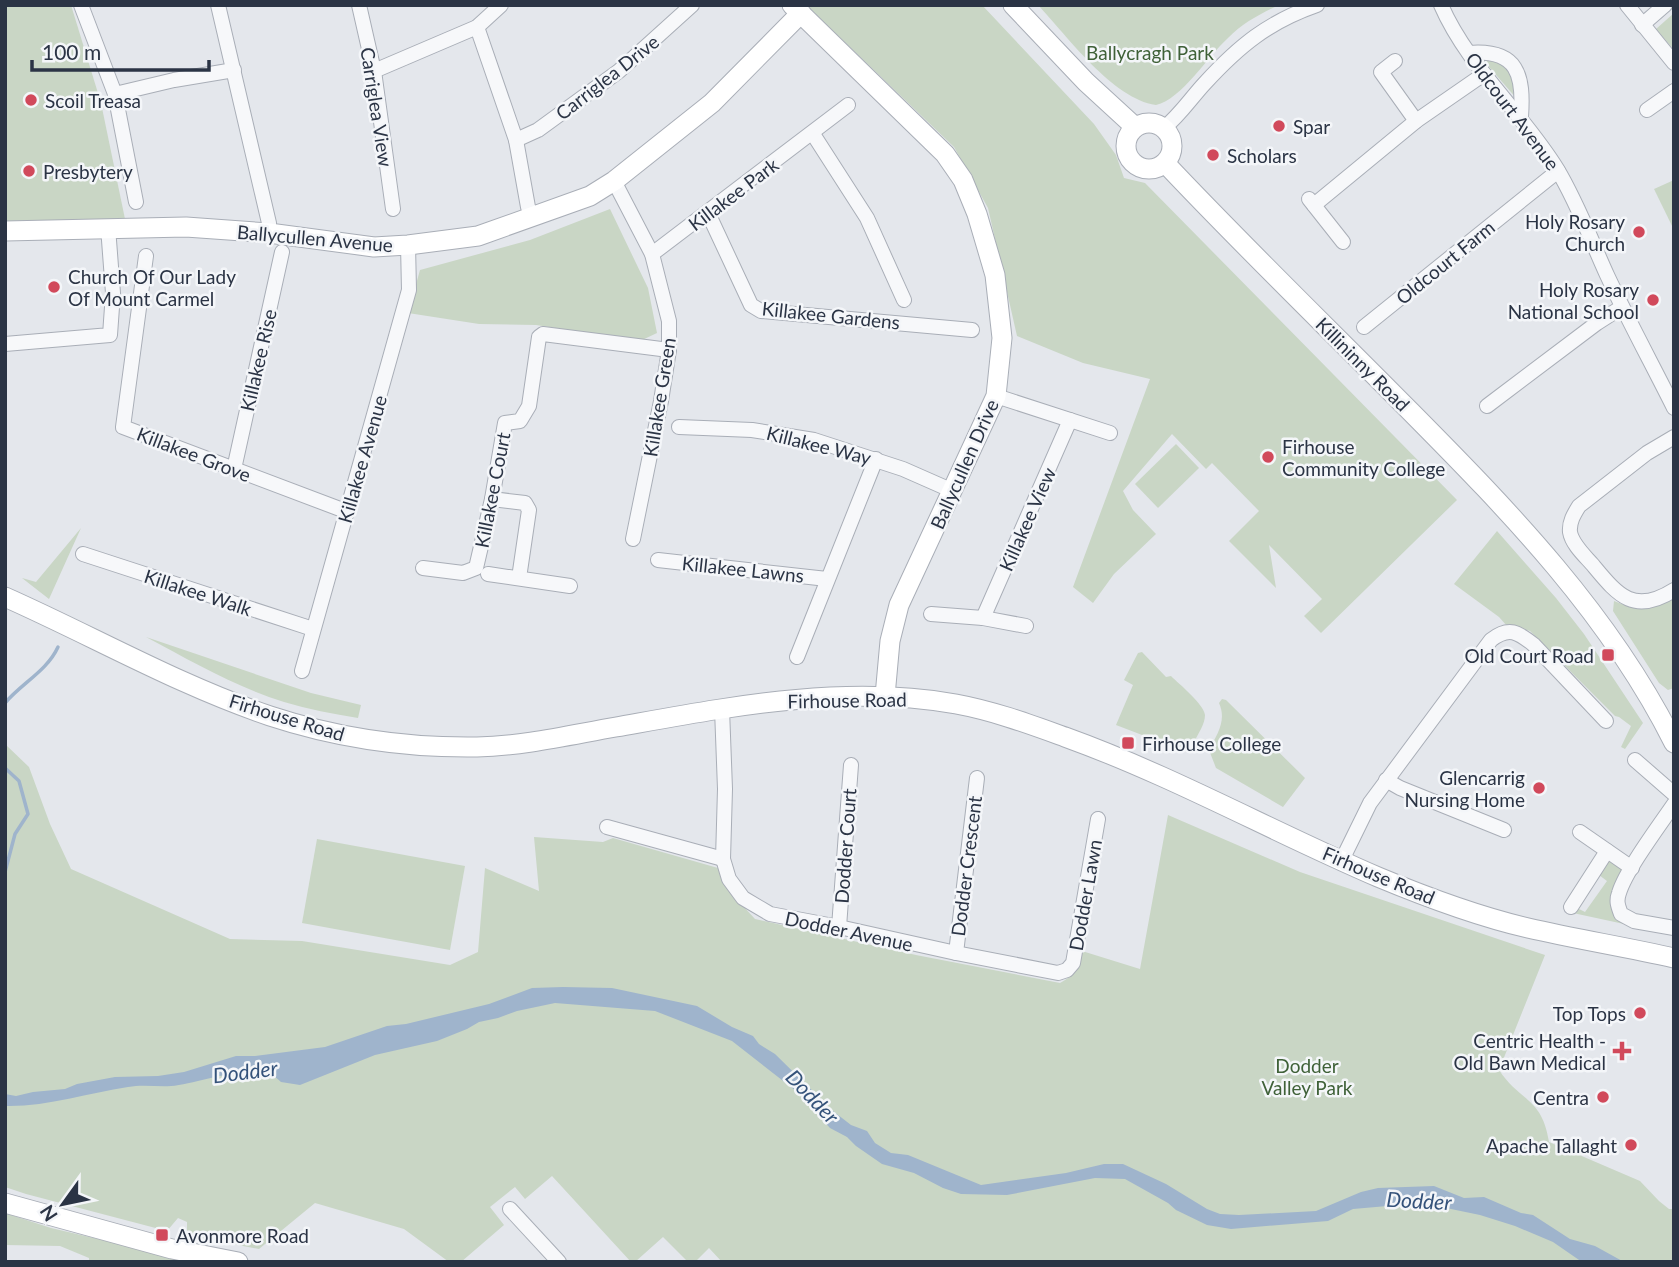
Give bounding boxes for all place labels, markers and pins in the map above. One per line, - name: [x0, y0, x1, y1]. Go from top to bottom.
- place label: Scoil Treasa: [45, 89, 141, 112]
- marker: Scoil Treasa: [23, 92, 39, 108]
- place label: Spar: [1293, 115, 1330, 138]
- marker: Spar: [1271, 118, 1287, 134]
- place label: Scholars: [1227, 144, 1297, 167]
- marker: Scholars: [1205, 147, 1221, 163]
- place label: Presbytery: [43, 160, 133, 183]
- marker: Presbytery: [21, 163, 37, 179]
- place label: Holy Rosary Church: [1525, 210, 1625, 255]
- marker: Holy Rosary Church: [1631, 224, 1647, 240]
- place label: Church Of Our Lady Of Mount Carmel: [68, 265, 236, 310]
- place label: Holy Rosary National School: [1508, 278, 1639, 323]
- marker: Church Of Our Lady Of Mount Carmel: [46, 279, 62, 295]
- marker: Holy Rosary National School: [1645, 292, 1661, 308]
- place label: Firhouse Community College: [1282, 435, 1445, 480]
- marker: Firhouse Community College: [1260, 449, 1276, 465]
- place label: Old Court Road: [1464, 644, 1594, 667]
- marker: Old Court Road: [1600, 647, 1616, 663]
- place label: Firhouse College: [1142, 732, 1281, 755]
- marker: Firhouse College: [1120, 735, 1136, 751]
- place label: Glencarrig Nursing Home: [1404, 766, 1525, 811]
- marker: Glencarrig Nursing Home: [1531, 780, 1547, 796]
- place label: Top Tops: [1553, 1002, 1626, 1025]
- marker: Top Tops: [1632, 1005, 1648, 1021]
- place label: Centric Health - Old Bawn Medical: [1453, 1029, 1606, 1074]
- marker: Centric Health - Old Bawn Medical: [1612, 1041, 1632, 1061]
- place label: Centra: [1533, 1086, 1589, 1109]
- marker: Centra: [1595, 1089, 1611, 1105]
- place label: Apache Tallaght: [1486, 1134, 1617, 1157]
- marker: Apache Tallaght: [1623, 1137, 1639, 1153]
- place label: Avonmore Road: [176, 1224, 309, 1247]
- marker: Avonmore Road: [154, 1227, 170, 1243]

